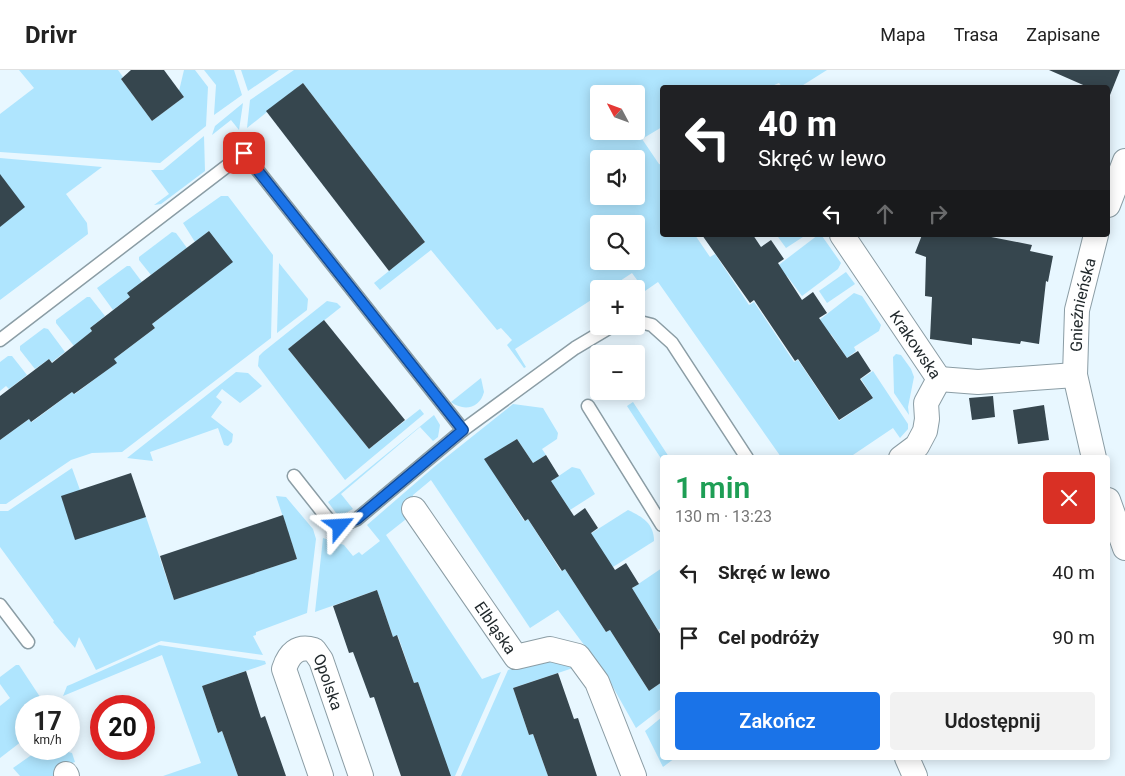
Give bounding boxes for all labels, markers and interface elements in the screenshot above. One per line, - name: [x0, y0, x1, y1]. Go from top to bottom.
- text: Drivr: [25, 21, 77, 49]
- text: Mapa: [880, 24, 926, 45]
- text: Trasa: [954, 24, 998, 45]
- text: Zapisane: [1026, 24, 1100, 45]
- north arrow: [590, 85, 645, 140]
- map controls: [590, 85, 645, 400]
- text: 40 m: [758, 104, 837, 145]
- icon: left: [675, 105, 740, 170]
- pin: [223, 132, 265, 174]
- icon: arrive: [230, 139, 258, 167]
- text: Skręć w lewo: [758, 146, 886, 171]
- button: sound: [590, 150, 645, 205]
- icon: left: [818, 200, 846, 228]
- icon: ahead: [871, 200, 899, 228]
- icon: right: [924, 200, 952, 228]
- button: search: [590, 215, 645, 270]
- street label: Gnieźnieńska: [1067, 256, 1100, 352]
- button: +: [590, 280, 645, 335]
- street label: Krakowska: [886, 307, 945, 382]
- button: −: [590, 345, 645, 400]
- text: 1 min: [675, 470, 750, 505]
- button: close: [1043, 472, 1095, 524]
- position arrow: [313, 499, 365, 551]
- text: 130 m · 13:23: [675, 507, 772, 526]
- icon: left: [675, 559, 703, 587]
- text: Skręć w lewo: [718, 561, 830, 584]
- text: 40 m: [1052, 561, 1095, 584]
- street label: Elbląska: [471, 598, 520, 658]
- icon: arrive: [675, 624, 703, 652]
- text: Cel podróży: [718, 626, 819, 649]
- text: 90 m: [1052, 626, 1095, 649]
- street label: Opolska: [309, 650, 346, 712]
- button: Zakończ: [675, 692, 880, 750]
- button: Udostępnij: [890, 692, 1095, 750]
- speed limit sign: 20: [90, 695, 155, 760]
- text: 17: [33, 707, 62, 736]
- text: km/h: [33, 733, 62, 747]

